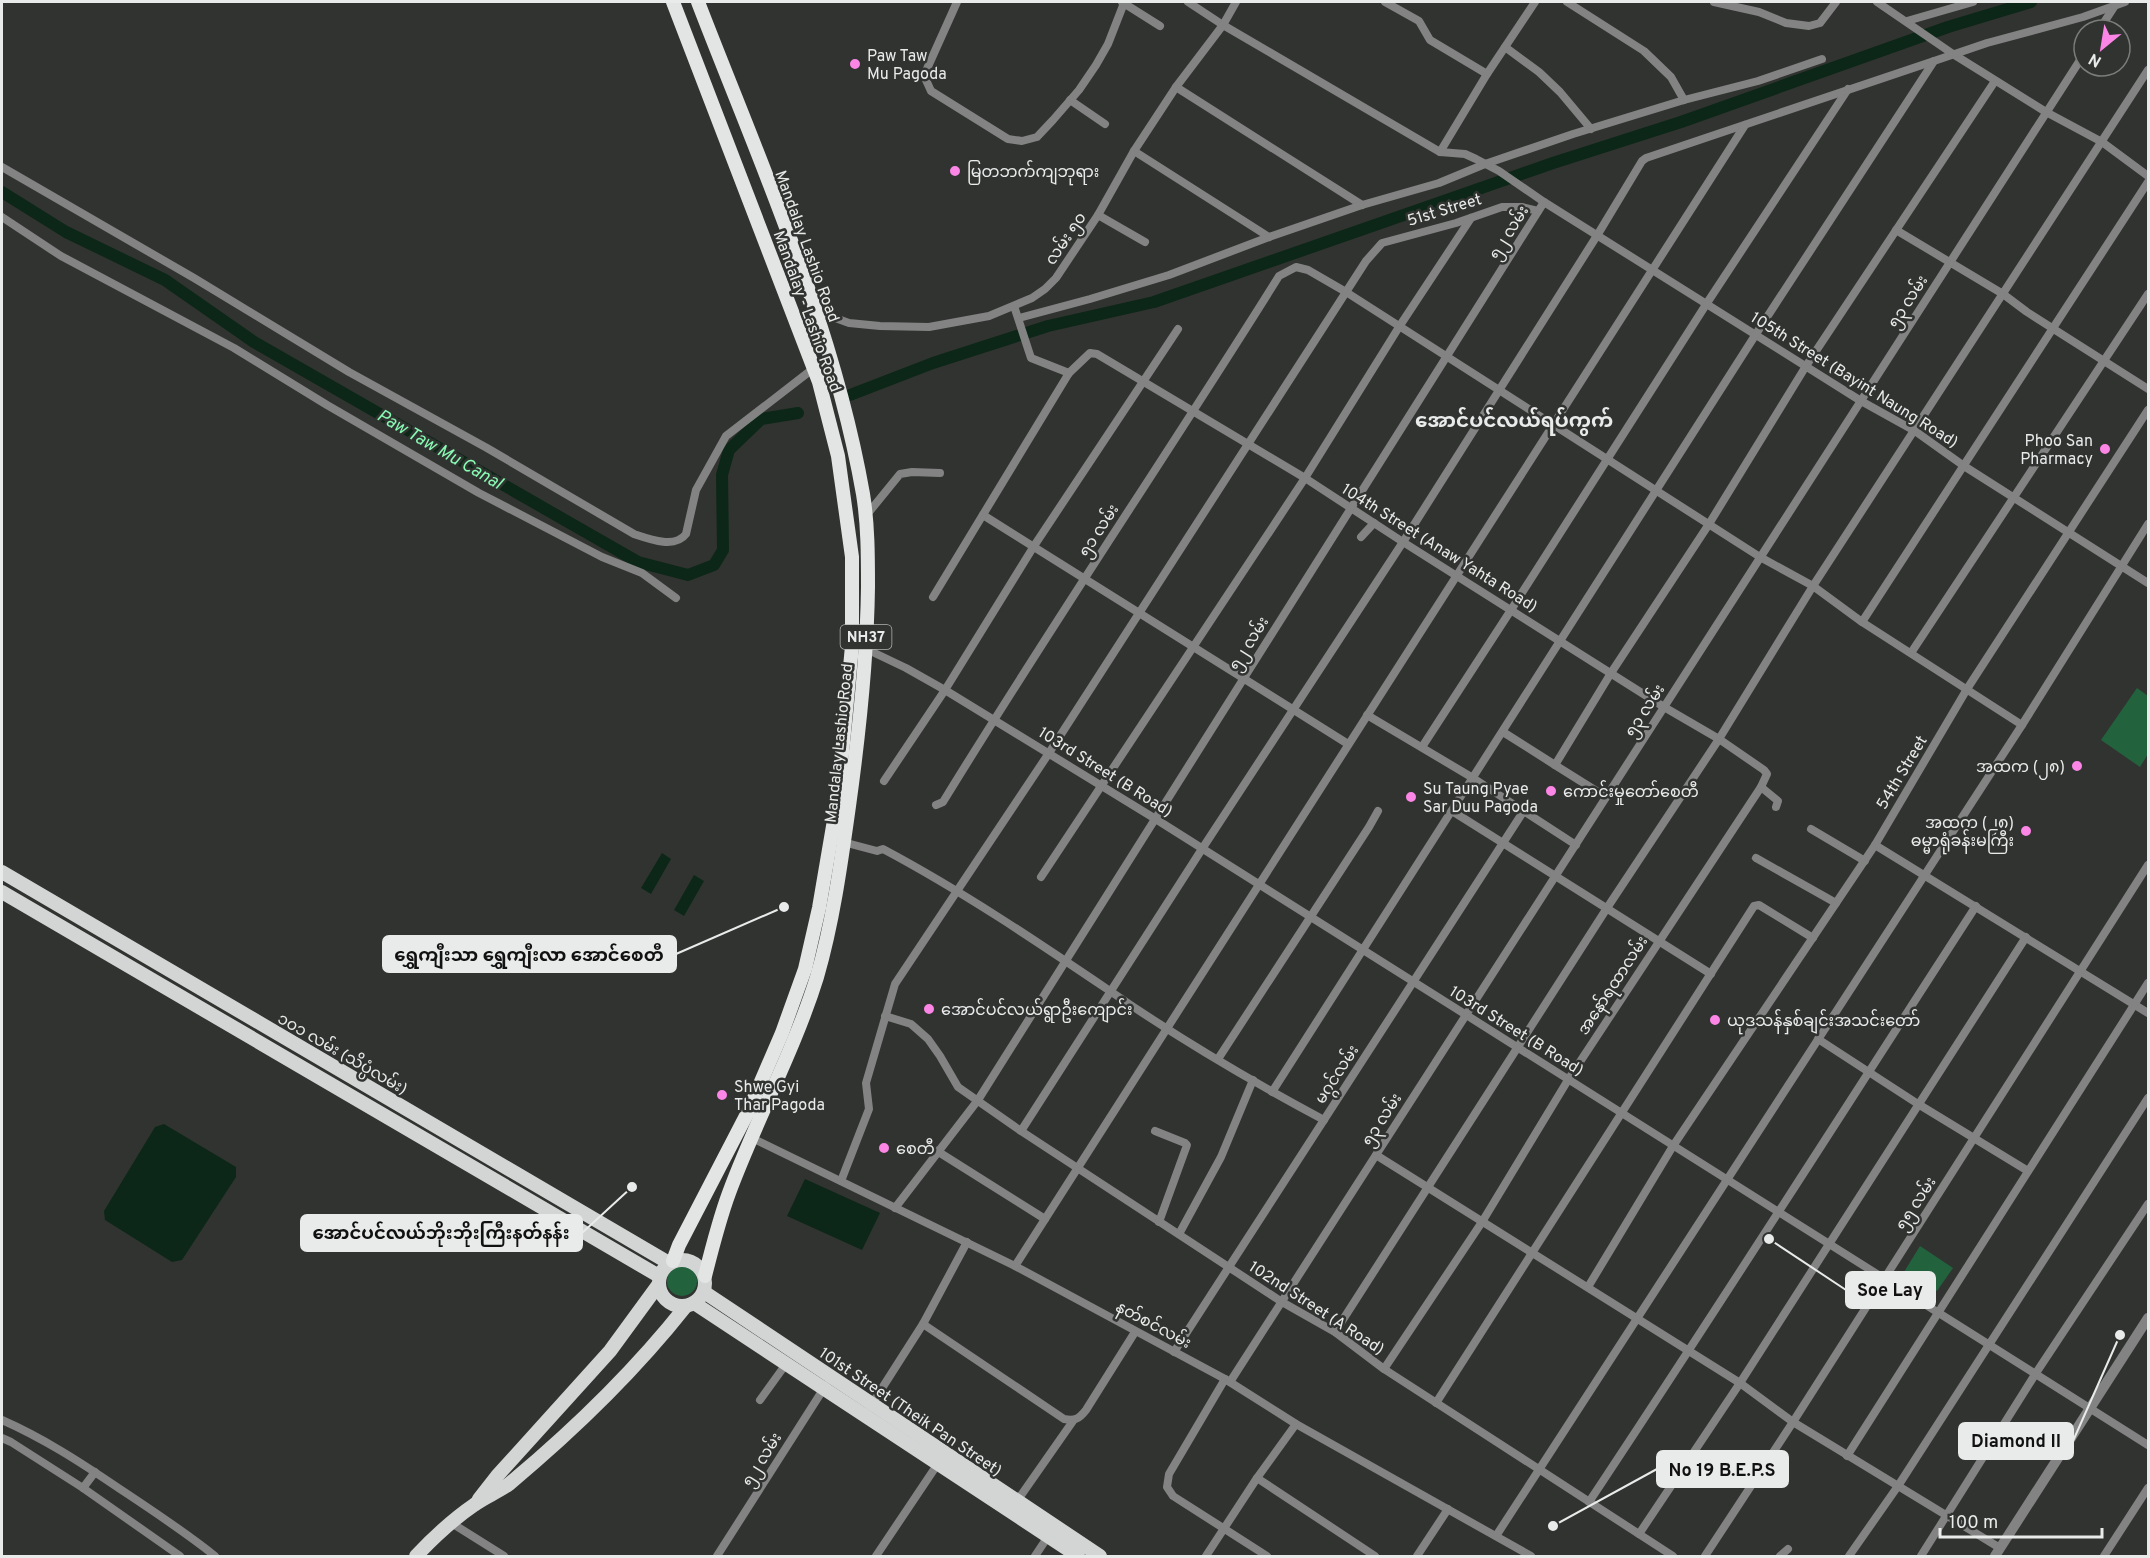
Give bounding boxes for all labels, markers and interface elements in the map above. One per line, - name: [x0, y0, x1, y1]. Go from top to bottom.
- north arrow: [2072, 18, 2132, 78]
- place label: Paw Taw Mu Pagoda: [867, 47, 947, 85]
- text: N: [2086, 48, 2105, 71]
- marker: Paw Taw Mu Pagoda: [848, 57, 862, 71]
- place label: မြတဘက်ကျဘုရား: [967, 160, 1099, 186]
- marker: မြတဘက်ကျဘုရား: [948, 164, 962, 178]
- street label: Mandalay Lashio Road: [769, 168, 843, 325]
- street label: 51st Street: [1405, 190, 1484, 232]
- street label: ၅၂ လမ်း: [1483, 201, 1536, 265]
- street label: လမ်း ၅၀: [1039, 207, 1093, 270]
- street label: Mandalay - Lashio Road: [768, 228, 845, 395]
- street label: ၅၃ လမ်း: [1882, 270, 1935, 333]
- street label: 105th Street (Bayint Naung Road): [1746, 308, 1961, 453]
- water label: Paw Taw Mu Canal: [372, 405, 508, 496]
- district label: အောင်ပင်လယ်ရပ်ကွက်: [1415, 407, 1613, 436]
- place label: Phoo San Pharmacy: [2020, 432, 2093, 470]
- marker: Phoo San Pharmacy: [2098, 442, 2112, 456]
- street label: 104th Street (Anaw Yahta Road): [1337, 480, 1541, 617]
- street label: ၅၁ လမ်း: [1073, 499, 1126, 562]
- street label: ၅၂ လမ်း: [1223, 612, 1276, 676]
- road number: NH37: [840, 625, 892, 649]
- street label: Mandalay Lashio Road: [822, 663, 858, 824]
- street label: ၅၃ လမ်း: [1619, 679, 1672, 742]
- street label: 103rd Street (B Road): [1034, 723, 1176, 822]
- street label: 54th Street: [1873, 732, 1933, 814]
- place label: အထက (၂၈): [1976, 758, 2065, 780]
- marker: အထက (၂၈): [2070, 759, 2084, 773]
- place label: Su Taung Pyae Sar Duu Pagoda: [1423, 780, 1538, 818]
- place label: ကောင်းမှုတော်စေတီ: [1563, 780, 1699, 805]
- marker: ကောင်းမှုတော်စေတီ: [1544, 784, 1558, 798]
- marker: Su Taung Pyae Sar Duu Pagoda: [1404, 790, 1418, 804]
- place label: အထက (၂၈) ဓမ္မာရုံခန်းမကြီး: [1911, 814, 2014, 855]
- marker: အထက (၂၈) ဓမ္မာရုံခန်းမကြီး: [2019, 824, 2033, 838]
- street label: အနော်ရထာလမ်း: [1572, 931, 1655, 1040]
- callout: ရွှေကျီးသာ ရွှေကျီးလာ အောင်စေတီ: [383, 936, 676, 972]
- text: ရွှေကျီးသာ ရွှေကျီးလာ အောင်စေတီ: [394, 943, 664, 970]
- street label: 103rd Street (B Road): [1445, 982, 1587, 1081]
- place label: အောင်ပင်လယ်ရွာဦးကျောင်း: [941, 998, 1133, 1023]
- marker: အောင်ပင်လယ်ရွာဦးကျောင်း: [922, 1002, 936, 1016]
- street label: ၁၀၁ လမ်း (သိပ္ပံလမ်း): [272, 1007, 412, 1102]
- place label: ယုဒသန်နှစ်ချင်းအသင်းတော်: [1727, 1009, 1920, 1035]
- marker: ယုဒသန်နှစ်ချင်းအသင်းတော်: [1708, 1013, 1722, 1027]
- street label: မဂ္ဂင်လမ်း: [1309, 1040, 1366, 1110]
- place label: Shwe Gyi Thar Pagoda: [734, 1078, 825, 1116]
- marker: Shwe Gyi Thar Pagoda: [715, 1088, 729, 1102]
- street label: ၅၃ လမ်း: [1356, 1088, 1409, 1151]
- place label: စေတီ: [896, 1138, 935, 1160]
- marker: စေတီ: [877, 1141, 891, 1155]
- street label: ၅၅ လမ်း: [1890, 1172, 1943, 1236]
- callout: အောင်ပင်လယ်ဘိုးဘိုးကြီးနတ်နန်း: [301, 1215, 582, 1251]
- text: အောင်ပင်လယ်ဘိုးဘိုးကြီးနတ်နန်း: [312, 1221, 570, 1247]
- street label: 102nd Street (A Road): [1244, 1257, 1387, 1360]
- callout: Soe Lay: [1846, 1272, 1935, 1308]
- text: Soe Lay: [1857, 1280, 1923, 1303]
- street label: နတ်စင်လမ်း: [1111, 1295, 1196, 1356]
- street label: 101st Street (Theik Pan Street): [815, 1344, 1005, 1481]
- callout: Diamond II: [1959, 1423, 2073, 1459]
- street label: ၅၂ လမ်း: [736, 1428, 789, 1492]
- text: Diamond II: [1971, 1431, 2061, 1454]
- callout: No 19 B.E.P.S: [1657, 1451, 1788, 1487]
- text: No 19 B.E.P.S: [1669, 1460, 1775, 1483]
- scale bar: [1940, 1501, 2102, 1539]
- text: 100 m: [1949, 1512, 1998, 1535]

